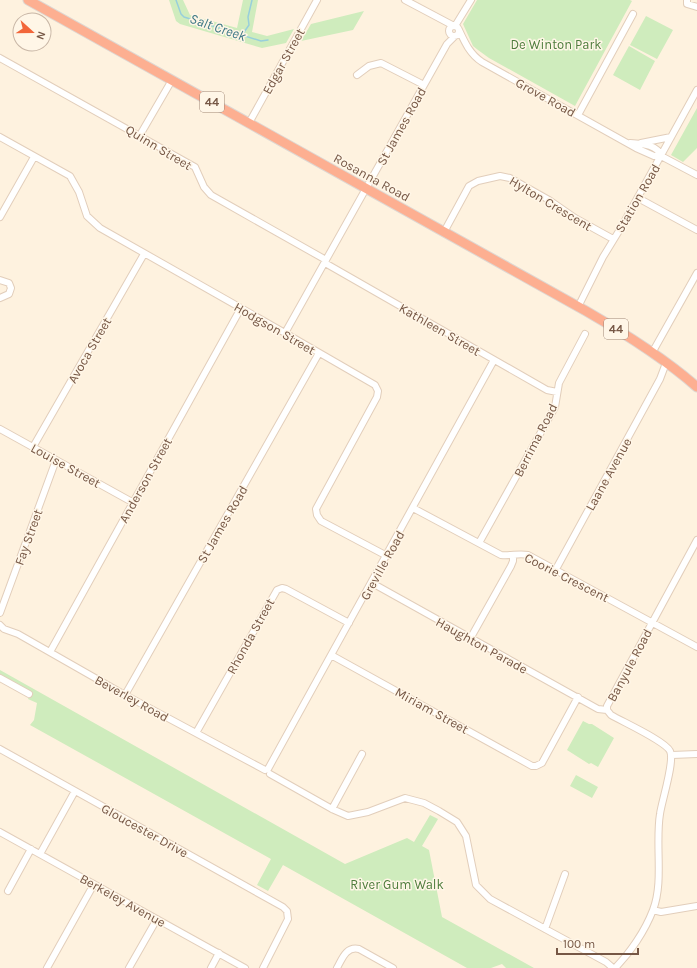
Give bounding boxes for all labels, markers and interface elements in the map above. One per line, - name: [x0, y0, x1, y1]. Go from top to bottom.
- water label: Salt Creek: [187, 10, 249, 45]
- north arrow: [12, 12, 52, 52]
- street label: Edgar Street: [259, 26, 308, 97]
- text: N: [33, 29, 48, 41]
- park label: De Winton Park: [511, 37, 602, 52]
- street label: Grove Road: [513, 75, 578, 120]
- street label: St James Road: [374, 85, 429, 168]
- road number: 44: [200, 92, 224, 112]
- street label: Quinn Street: [123, 122, 195, 173]
- street label: Rosanna Road: [331, 150, 413, 205]
- street label: Station Road: [612, 161, 663, 235]
- street label: Hylton Crescent: [507, 173, 595, 234]
- street label: Hodgson Street: [231, 299, 318, 358]
- street label: Kathleen Street: [396, 300, 483, 359]
- street label: Avoca Street: [65, 315, 114, 386]
- road number: 44: [604, 319, 628, 339]
- street label: Berrima Road: [511, 401, 560, 479]
- street label: Anderson Street: [116, 435, 175, 525]
- street label: Laane Avenue: [582, 435, 635, 513]
- street label: Louise Street: [28, 440, 103, 491]
- street label: St James Road: [194, 483, 251, 566]
- street label: Fay Street: [11, 507, 46, 567]
- street label: Greville Road: [357, 528, 408, 603]
- street label: Coorie Crescent: [522, 550, 612, 605]
- street label: Rhonda Street: [223, 596, 278, 677]
- street label: Haughton Parade: [433, 614, 530, 677]
- street label: Banyule Road: [604, 626, 655, 704]
- street label: Beverley Road: [92, 672, 171, 725]
- street label: Miriam Street: [392, 684, 471, 737]
- street label: Gloucester Drive: [99, 800, 191, 861]
- street label: Berkeley Avenue: [77, 871, 169, 930]
- park label: River Gum Walk: [350, 877, 444, 892]
- scale bar: [557, 930, 638, 956]
- text: 100 m: [563, 937, 595, 951]

